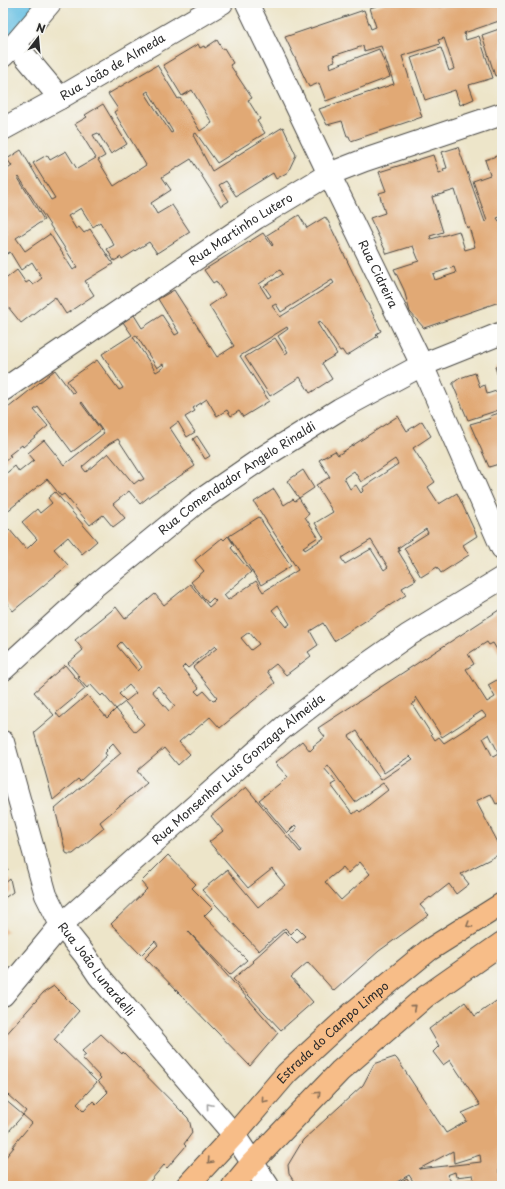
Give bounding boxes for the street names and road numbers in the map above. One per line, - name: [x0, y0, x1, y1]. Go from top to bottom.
- street label: Rua João de Almeda: [56, 28, 169, 104]
- street label: Rua Martinho Lutero: [185, 188, 296, 269]
- street label: Rua Cidreira: [354, 237, 403, 311]
- street label: Rua Comendador Angelo Rinaldi: [154, 417, 319, 539]
- street label: Rua Monsenhor Luis Gonzaga Almeida: [147, 689, 328, 848]
- street label: Rua João Lunardelli: [54, 918, 139, 1020]
- street label: Estrada do Campo Limpo: [272, 976, 393, 1087]

